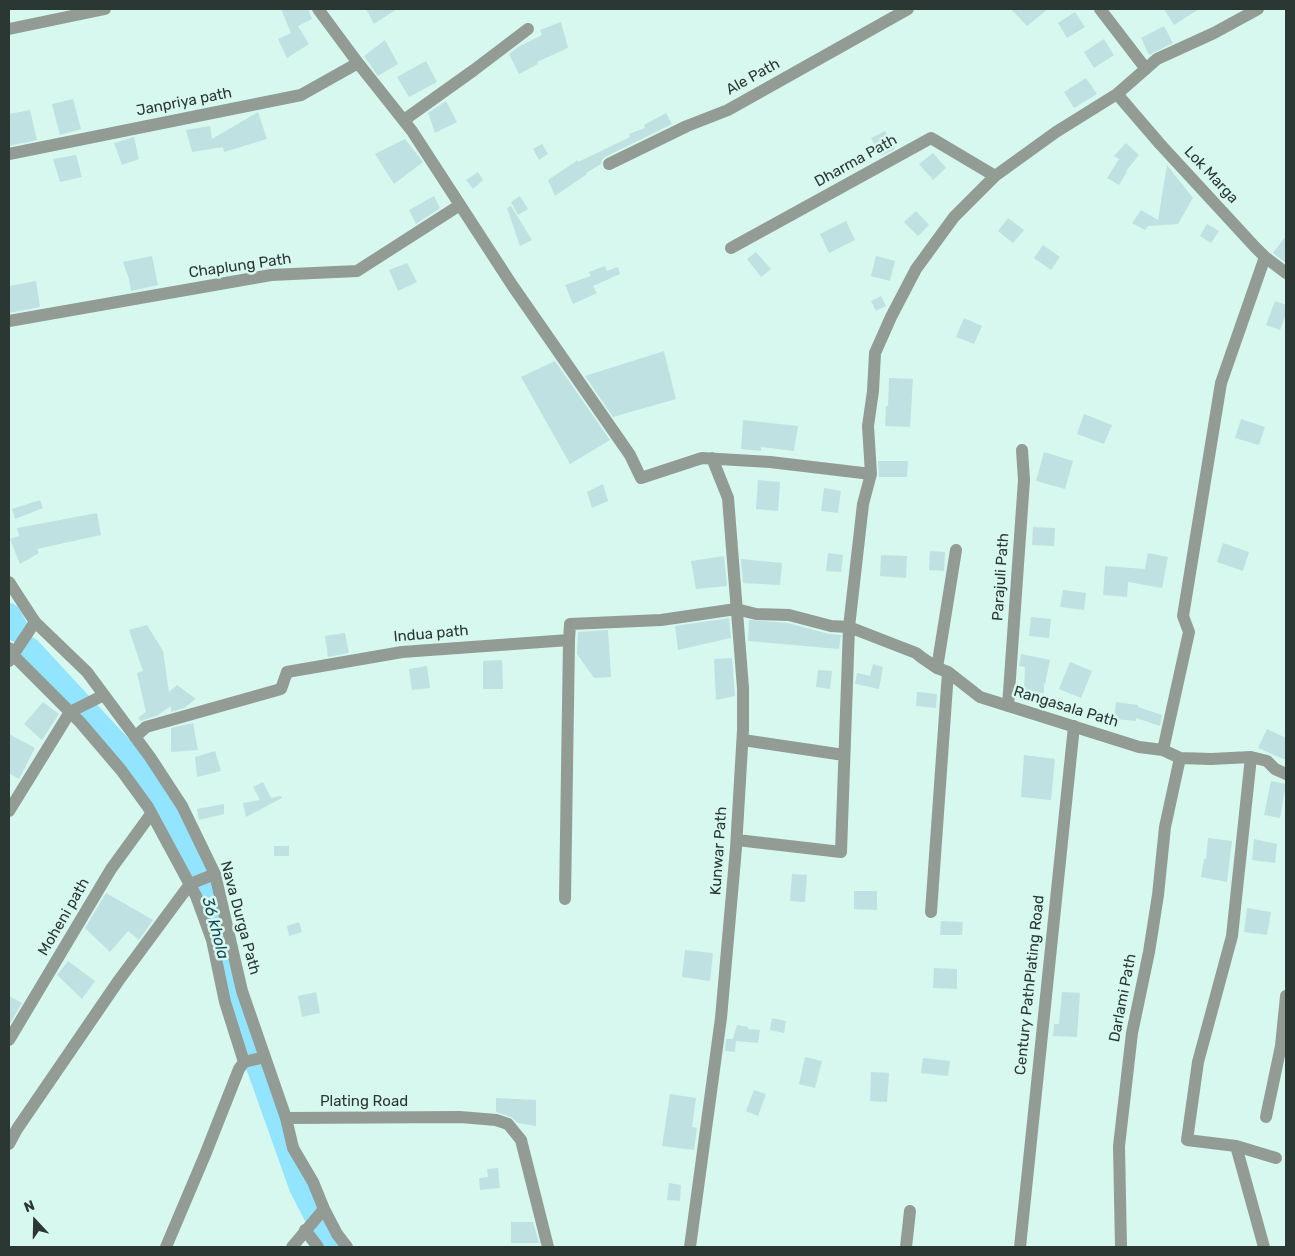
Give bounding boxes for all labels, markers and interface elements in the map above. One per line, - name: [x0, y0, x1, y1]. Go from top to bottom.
- street label: Ale Path: [723, 55, 783, 99]
- street label: Janpriya path: [135, 84, 233, 120]
- street label: Dharma Path: [812, 131, 900, 191]
- street label: Lok Marga: [1180, 143, 1242, 207]
- street label: Chaplung Path: [188, 250, 292, 282]
- street label: Parajuli Path: [989, 532, 1013, 622]
- street label: Indua path: [393, 622, 469, 646]
- street label: Rangasala Path: [1011, 683, 1121, 731]
- street label: Kunwar Path: [707, 806, 731, 896]
- street label: Nava Durga Path: [216, 859, 264, 977]
- street label: Moheni path: [35, 875, 93, 959]
- street label: Century PathPlating Road: [1012, 894, 1048, 1076]
- water label: 36 khola: [197, 895, 233, 961]
- street label: Darlami Path: [1106, 952, 1140, 1044]
- street label: Plating Road: [320, 1093, 408, 1111]
- north arrow: [10, 1196, 60, 1246]
- text: N: [22, 1197, 37, 1216]

